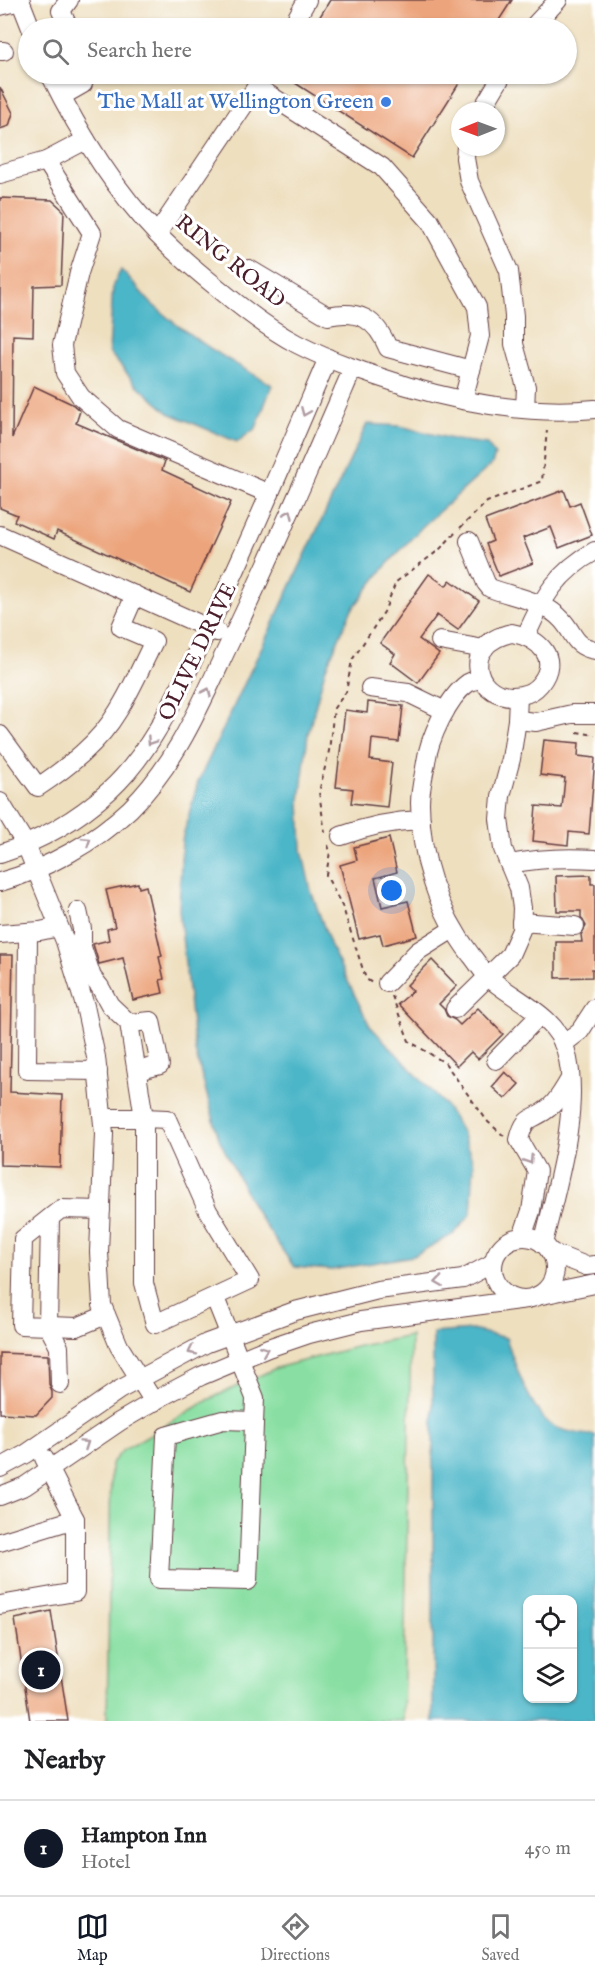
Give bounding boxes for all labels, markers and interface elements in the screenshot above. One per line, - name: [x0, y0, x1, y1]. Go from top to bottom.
- search box: [18, 18, 577, 84]
- icon: search: [39, 35, 72, 68]
- text: Search here: [87, 37, 192, 65]
- place label: The Mall at Wellington Green: [98, 88, 374, 116]
- marker: The Mall at Wellington Green: [379, 95, 393, 109]
- north arrow: [451, 102, 505, 156]
- street label: RING ROAD: [169, 209, 291, 315]
- one-way arrow: [300, 406, 312, 417]
- one-way arrow: [281, 510, 293, 521]
- street label: OLIVE DRIVE: [152, 578, 244, 726]
- one-way arrow: [200, 687, 212, 698]
- one-way arrow: [147, 734, 158, 745]
- one-way arrow: [81, 837, 91, 849]
- your location: [377, 876, 406, 905]
- one-way arrow: [522, 1154, 534, 1164]
- one-way arrow: [434, 1276, 443, 1288]
- one-way arrow: [187, 1344, 198, 1355]
- one-way arrow: [258, 1345, 269, 1357]
- one-way arrow: [79, 1441, 90, 1452]
- map controls: [523, 1595, 577, 1703]
- button: locate: [523, 1595, 577, 1649]
- pin: 1: [22, 1648, 60, 1692]
- button: layers: [523, 1649, 577, 1703]
- text: Nearby: [24, 1744, 105, 1777]
- text: Hampton Inn: [81, 1822, 207, 1850]
- text: 1: [40, 1836, 47, 1861]
- text: 450 m: [524, 1836, 571, 1861]
- text: Hotel: [81, 1850, 130, 1875]
- tab: Map: [76, 1910, 109, 1966]
- tab: Directions: [260, 1910, 330, 1966]
- tab: Saved: [481, 1910, 519, 1966]

